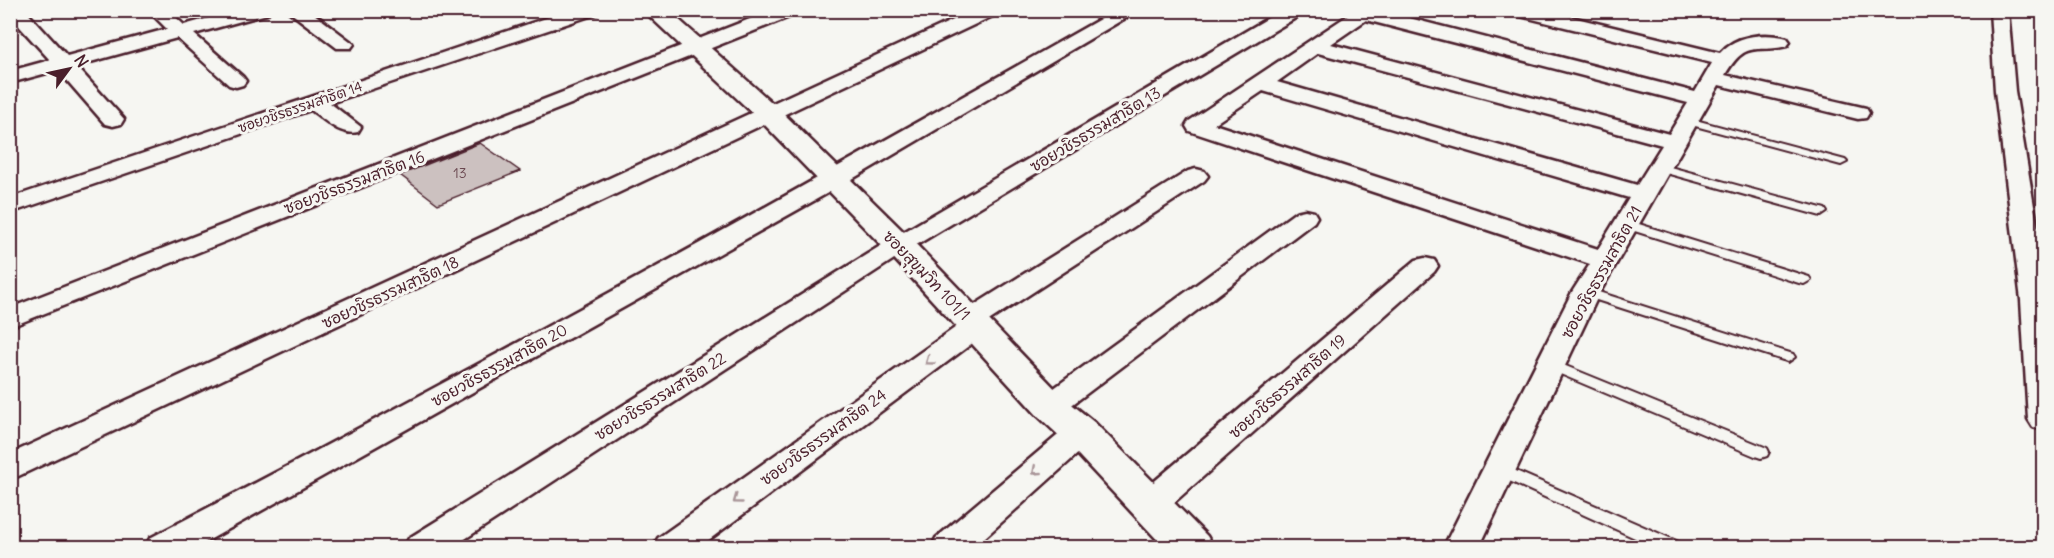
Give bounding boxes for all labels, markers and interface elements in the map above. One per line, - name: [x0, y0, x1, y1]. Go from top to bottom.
- north arrow: [39, 39, 99, 99]
- text: N: [70, 51, 93, 71]
- street label: ซอยวชิรธรรมสาธิต 14: [235, 77, 365, 137]
- street label: ซอยวชิรธรรมสาธิต 13: [1026, 82, 1164, 176]
- street label: ซอยวชิรธรรมสาธิต 16: [281, 146, 427, 218]
- house number: 13: [453, 164, 467, 182]
- street label: ซอยวชิรธรรมสาธิต 21: [1556, 202, 1646, 342]
- street label: ซอยสุขุมวิท 101/1: [877, 226, 975, 326]
- street label: ซอยวชิรธรรมสาธิต 18: [318, 251, 462, 333]
- street label: ซอยวชิรธรรมสาธิต 20: [427, 319, 571, 411]
- street label: ซอยวชิรธรรมสาธิต 19: [1224, 330, 1350, 442]
- street label: ซอยวชิรธรรมสาธิต 22: [591, 347, 730, 445]
- one-way arrow: [924, 354, 935, 365]
- street label: ซอยวชิรธรรมสาธิต 24: [756, 384, 890, 490]
- one-way arrow: [1033, 464, 1043, 475]
- one-way arrow: [732, 493, 743, 504]

